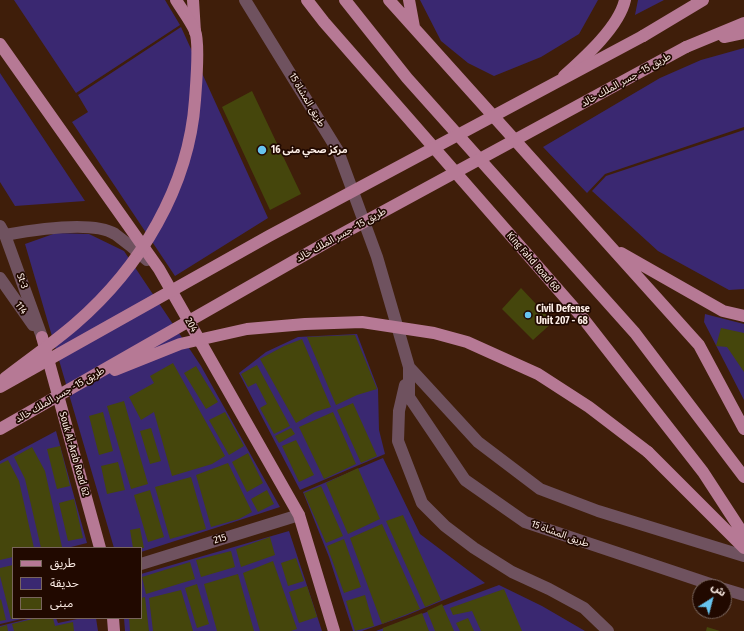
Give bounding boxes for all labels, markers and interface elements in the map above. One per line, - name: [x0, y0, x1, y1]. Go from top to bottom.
- street label: طريق 15- جسر الملك خالد: [579, 50, 673, 110]
- street label: طريق المشاة 15: [286, 71, 328, 129]
- marker: مركز صحي منى 16: [256, 144, 268, 156]
- place label: مركز صحي منى 16: [271, 144, 348, 156]
- street label: طريق 15- جسر الملك خالد: [294, 205, 388, 265]
- street label: King Fahd Road 68: [504, 230, 562, 294]
- street label: St-3: [14, 272, 30, 290]
- street label: 114: [13, 299, 29, 317]
- place label: Civil Defense Unit 207 - 68: [536, 303, 590, 326]
- marker: Civil Defense Unit 207 - 68: [523, 310, 533, 320]
- street label: 204: [182, 316, 200, 334]
- street label: طريق 15- جسر الملك خالد: [13, 365, 107, 425]
- street label: Souk Al-Arab Road 62: [56, 410, 92, 498]
- street label: طريق المشاة 15: [529, 518, 591, 550]
- street label: 215: [212, 531, 228, 547]
- legend: [12, 547, 142, 619]
- text: طريق: [50, 556, 76, 570]
- text: حديقة: [50, 576, 79, 590]
- north arrow: [692, 579, 732, 619]
- text: ش: [709, 580, 729, 599]
- text: مبنى: [50, 596, 73, 610]

